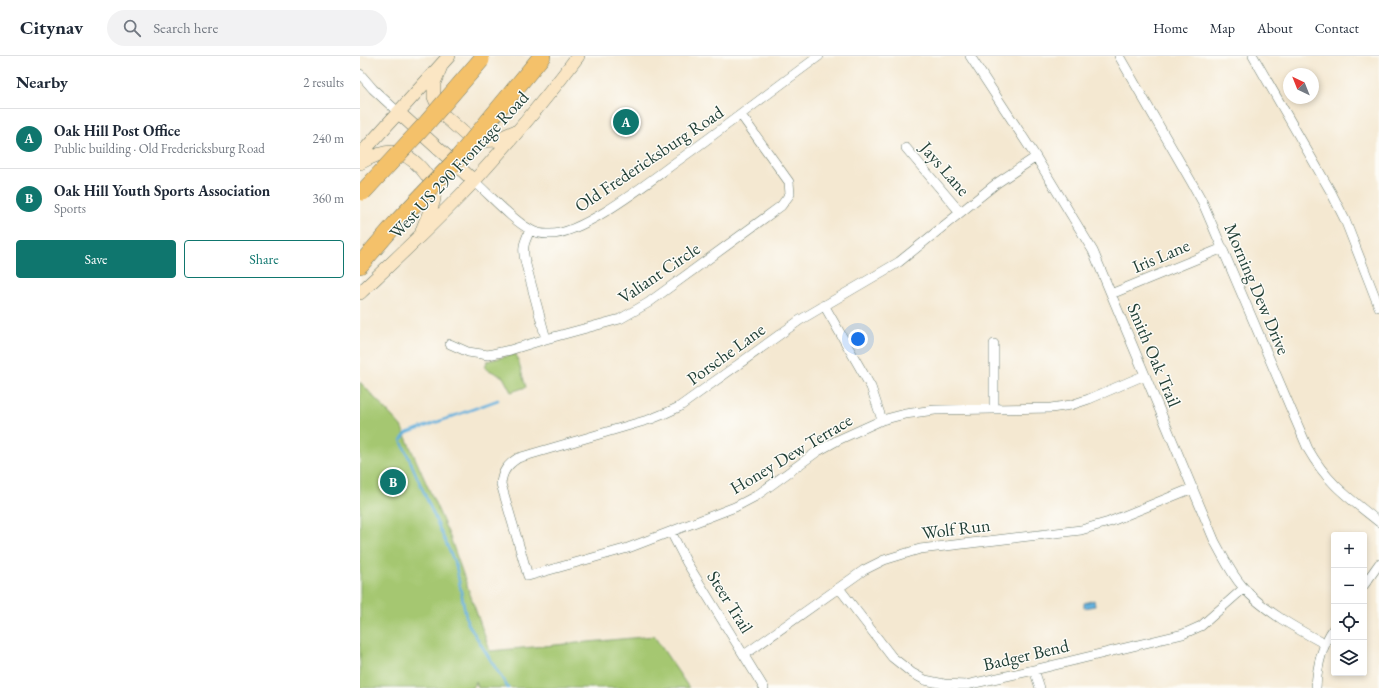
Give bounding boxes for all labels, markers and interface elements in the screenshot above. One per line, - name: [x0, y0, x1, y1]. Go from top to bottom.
- search box: [107, 10, 387, 46]
- text: Citynav: [20, 15, 83, 40]
- icon: search: [121, 17, 143, 39]
- text: Search here: [153, 18, 218, 37]
- text: Home: [1153, 19, 1188, 37]
- text: Map: [1210, 19, 1235, 37]
- text: About: [1257, 19, 1293, 37]
- text: Contact: [1315, 19, 1359, 37]
- north arrow: [1283, 68, 1319, 104]
- text: Nearby: [16, 71, 68, 93]
- text: 2 results: [303, 74, 344, 91]
- street label: West US 290 Frontage Road: [384, 85, 534, 244]
- street label: Old Fredericksburg Road: [570, 100, 728, 217]
- pin: A: [613, 107, 639, 137]
- text: Oak Hill Post Office: [54, 121, 180, 140]
- text: A: [24, 130, 34, 147]
- text: 240 m: [313, 130, 344, 147]
- street label: Jays Lane: [914, 135, 975, 201]
- text: Public building · Old Fredericksburg Road: [54, 140, 265, 157]
- text: Oak Hill Youth Sports Association: [54, 181, 270, 200]
- text: B: [25, 190, 33, 207]
- text: 360 m: [313, 190, 344, 207]
- text: Sports: [54, 200, 86, 217]
- street label: Morning Dew Drive: [1219, 220, 1296, 358]
- street label: Iris Lane: [1129, 233, 1193, 278]
- street label: Valiant Circle: [613, 237, 704, 308]
- button: Save: [16, 240, 176, 278]
- button: Share: [184, 240, 344, 278]
- street label: Smith Oak Trail: [1122, 299, 1187, 410]
- street label: Porsche Lane: [682, 317, 769, 390]
- your location: [848, 329, 868, 349]
- street label: Honey Dew Terrace: [726, 408, 856, 499]
- pin: B: [380, 467, 406, 497]
- street label: Wolf Run: [920, 513, 992, 544]
- map controls: [1331, 532, 1367, 676]
- button: +: [1331, 532, 1367, 568]
- street label: Steer Trail: [702, 566, 759, 637]
- button: −: [1331, 568, 1367, 604]
- button: locate: [1331, 604, 1367, 640]
- street label: Badger Bend: [981, 633, 1072, 676]
- button: layers: [1331, 640, 1367, 676]

